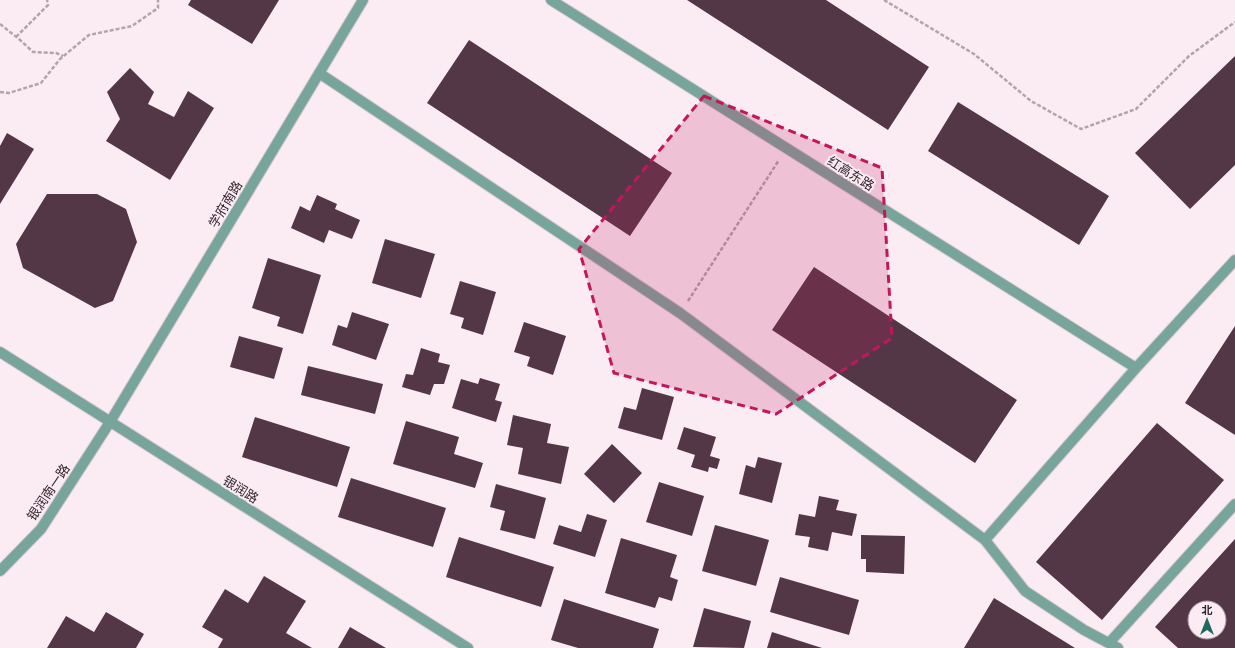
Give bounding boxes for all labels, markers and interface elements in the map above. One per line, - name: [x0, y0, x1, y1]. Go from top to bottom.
- street label: 红高东路: [825, 152, 877, 194]
- street label: 学府南路: [205, 178, 245, 230]
- street label: 银润南一路: [23, 461, 73, 523]
- street label: 银润路: [220, 472, 262, 506]
- north arrow: [1187, 600, 1227, 640]
- text: 北: [1202, 603, 1213, 617]

